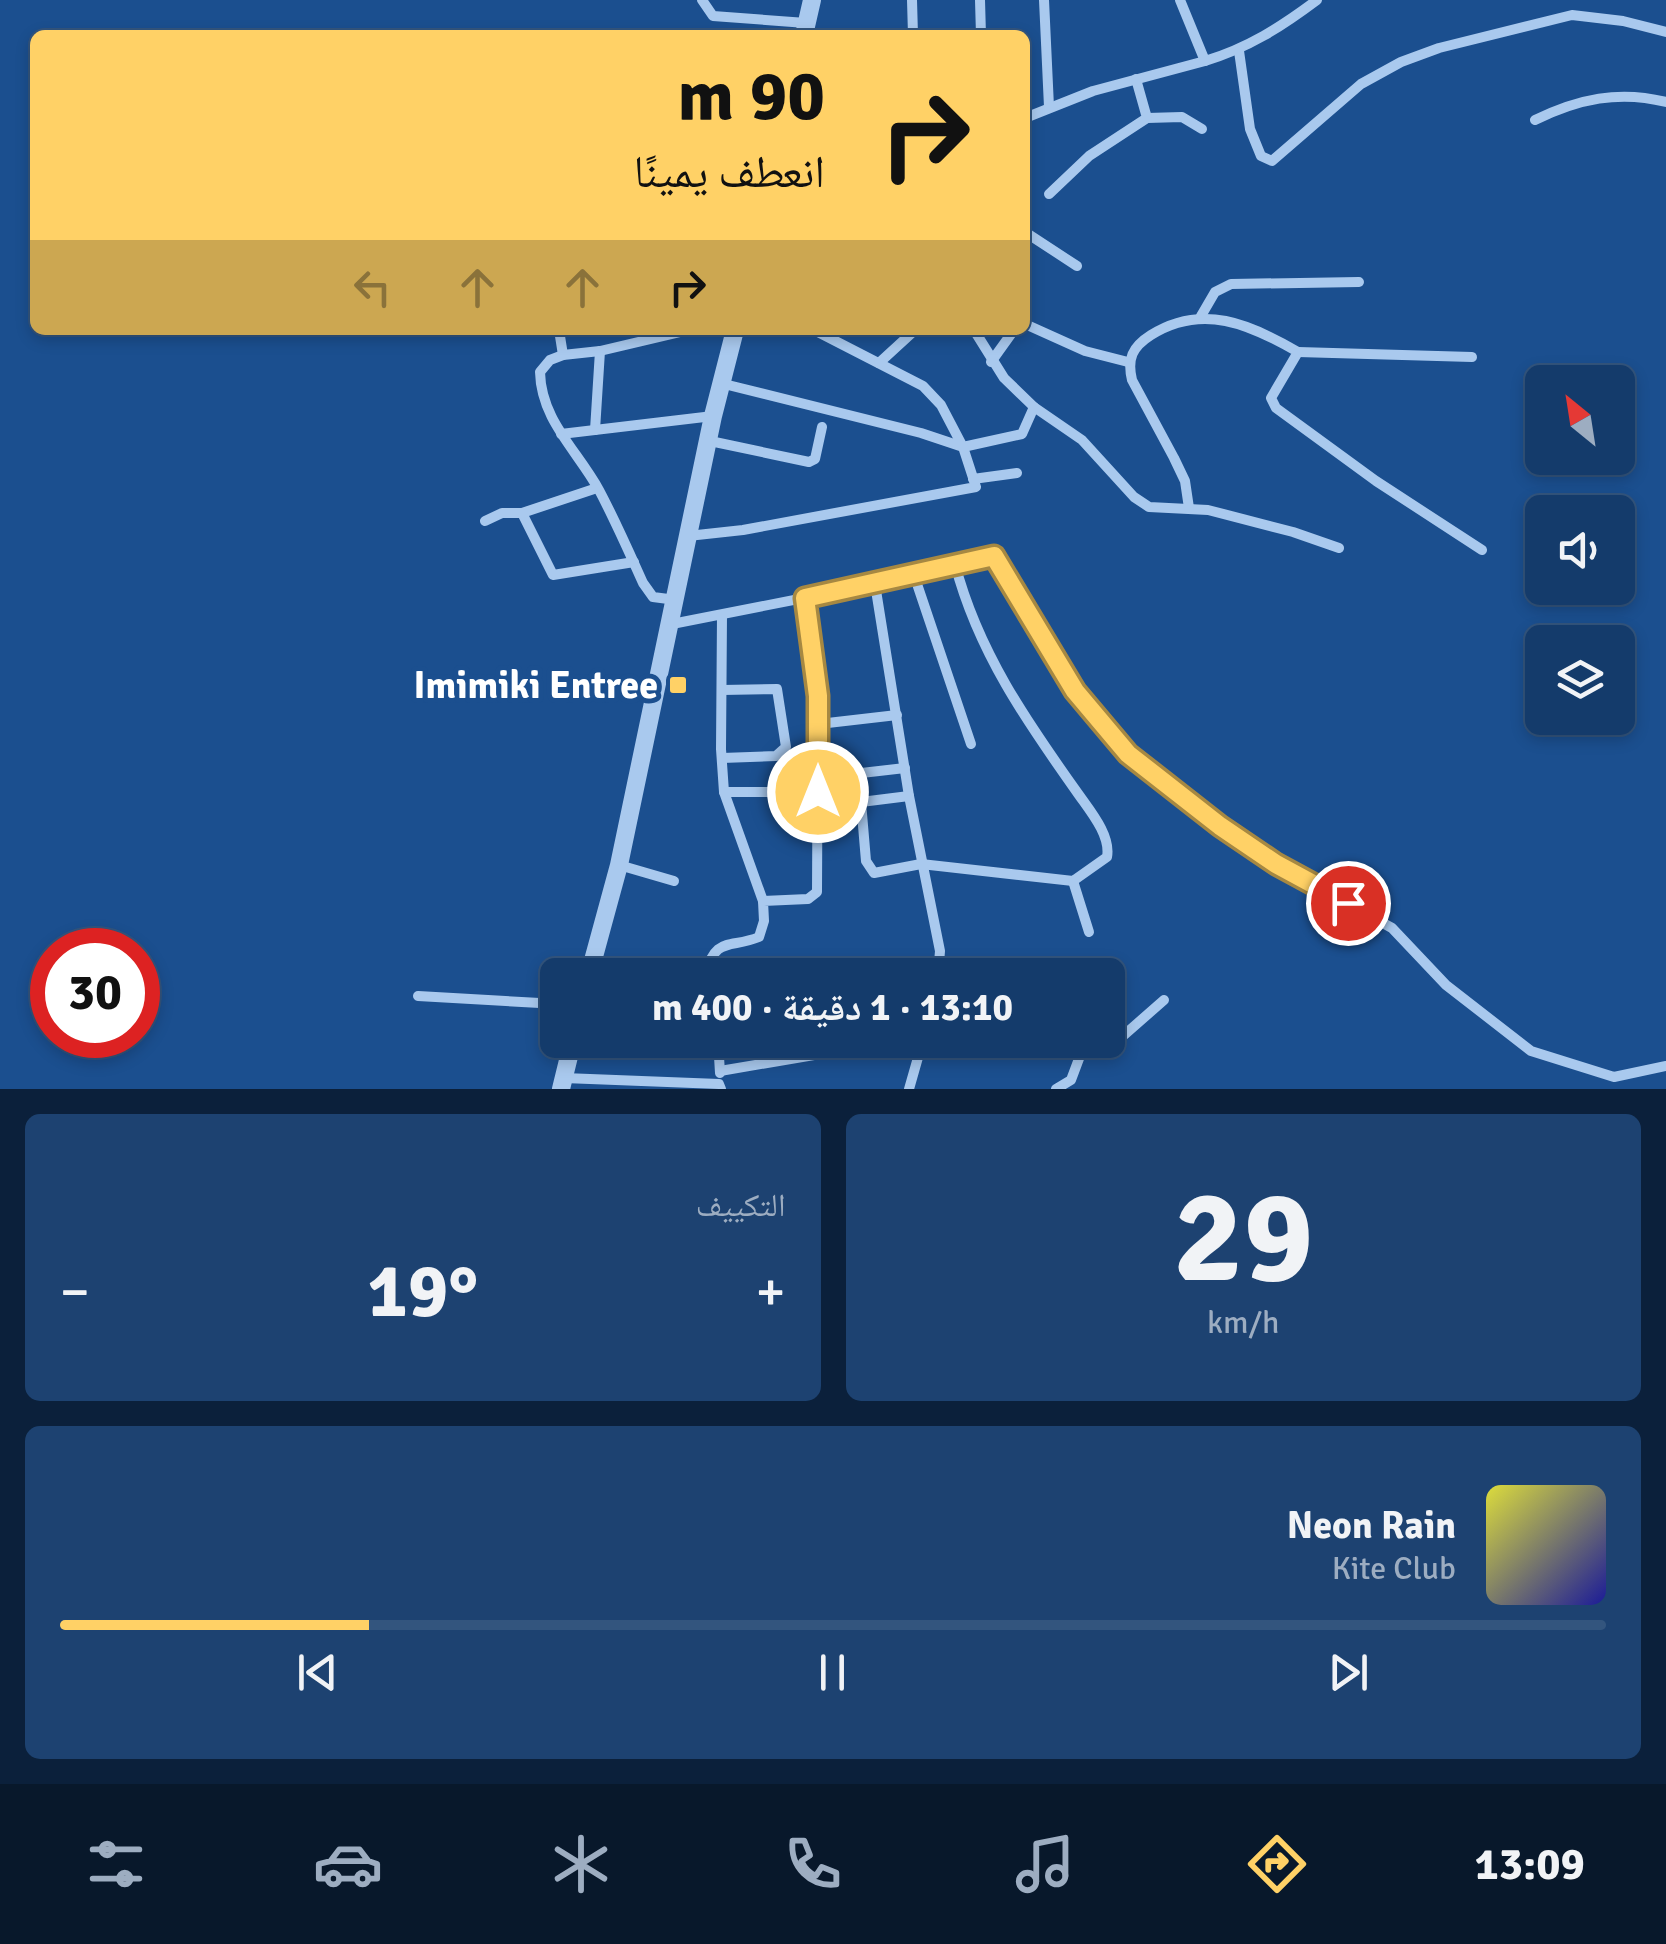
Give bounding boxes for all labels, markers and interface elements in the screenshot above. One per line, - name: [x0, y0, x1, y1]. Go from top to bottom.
- text: 90 m: [677, 53, 825, 139]
- icon: right: [860, 70, 990, 200]
- text: انعطف يمينًا: [634, 145, 825, 200]
- icon: left: [345, 260, 400, 315]
- icon: ahead: [450, 260, 505, 315]
- icon: ahead: [555, 260, 610, 315]
- icon: right: [660, 260, 715, 315]
- north arrow: [1525, 365, 1635, 475]
- map controls: [1525, 365, 1635, 735]
- button: sound: [1525, 495, 1635, 605]
- button: layers: [1525, 625, 1635, 735]
- place label: Imimiki Entree: [414, 662, 658, 709]
- marker: Imimiki Entree: [667, 674, 689, 696]
- position arrow: [766, 740, 870, 844]
- pin: [1306, 861, 1391, 946]
- icon: arrive: [1321, 876, 1376, 931]
- speed limit sign: 30: [30, 928, 160, 1058]
- text: 13:10 · 1 دقيقة · 400 m: [652, 984, 1013, 1031]
- text: 29: [1173, 1158, 1313, 1318]
- text: التكييف: [696, 1186, 786, 1225]
- text: 19°: [367, 1245, 478, 1338]
- text: −: [60, 1258, 90, 1326]
- text: +: [756, 1258, 786, 1326]
- text: km/h: [1207, 1303, 1280, 1342]
- text: Neon Rain: [1287, 1502, 1456, 1549]
- text: Kite Club: [1332, 1549, 1456, 1588]
- icon: previous: [290, 1645, 345, 1700]
- icon: pause: [805, 1645, 860, 1700]
- icon: next: [1321, 1645, 1376, 1700]
- icon: filters: [81, 1829, 151, 1899]
- icon: car: [313, 1829, 383, 1899]
- icon: climate: [546, 1829, 616, 1899]
- icon: phone: [778, 1829, 848, 1899]
- icon: music: [1010, 1829, 1080, 1899]
- icon: directions: [1242, 1829, 1312, 1899]
- text: 13:09: [1474, 1837, 1585, 1892]

